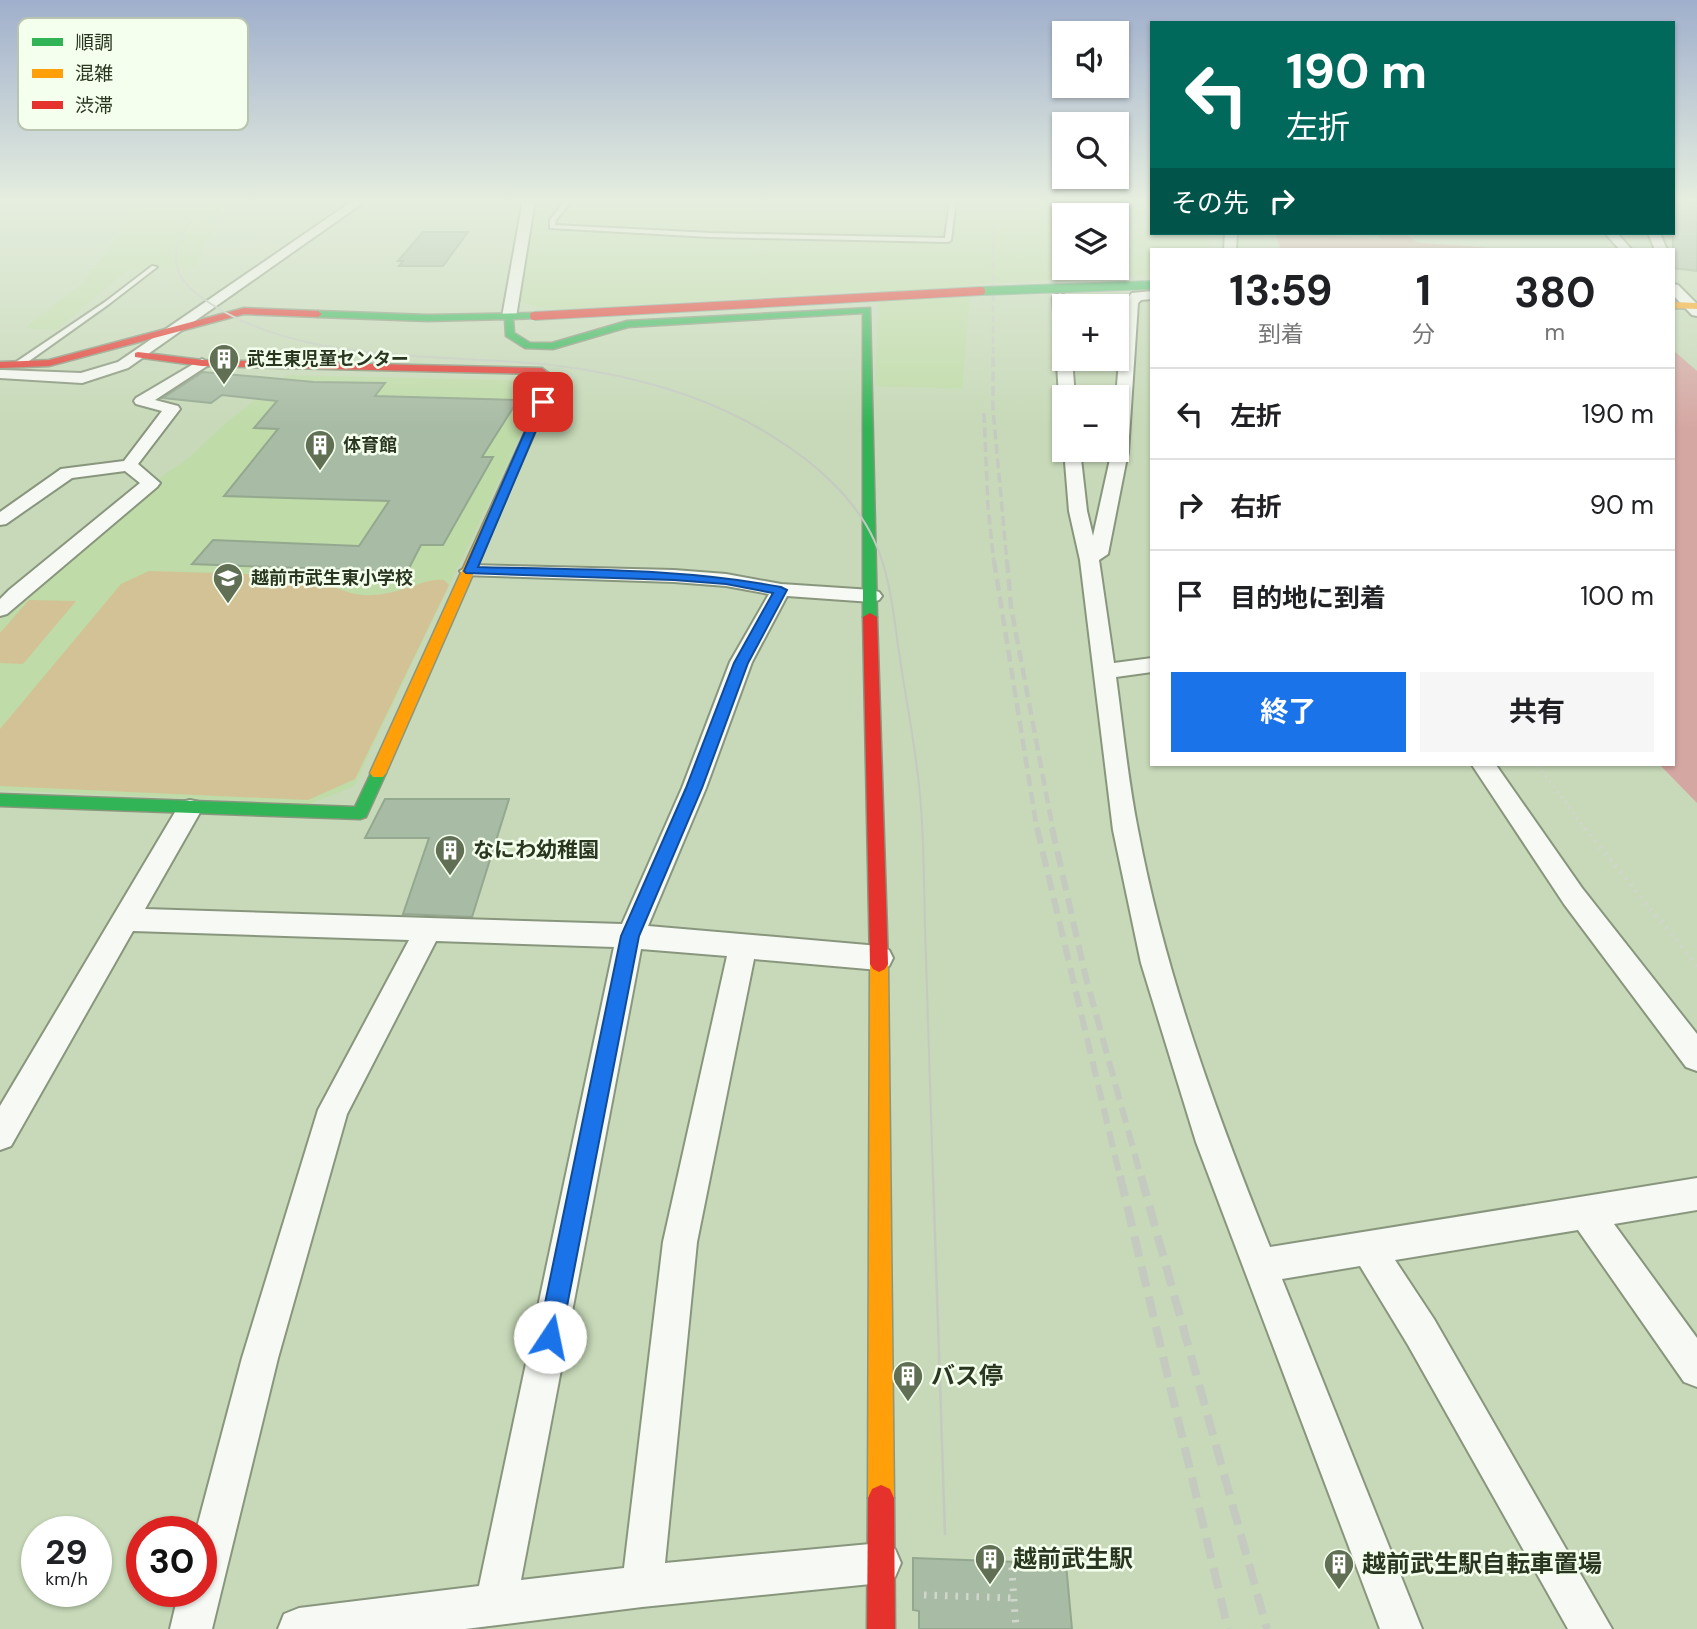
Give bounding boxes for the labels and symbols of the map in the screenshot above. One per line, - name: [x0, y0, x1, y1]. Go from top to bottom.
- legend: [18, 18, 248, 130]
- text: 順調: [75, 30, 113, 55]
- text: 混雑: [75, 61, 113, 86]
- text: 渋滞: [75, 93, 113, 118]
- building icon: 武生東児童センター: [207, 342, 241, 386]
- place label: 武生東児童センター: [247, 347, 409, 371]
- pin: [513, 372, 573, 432]
- building icon: 体育館: [303, 428, 337, 472]
- place label: 体育館: [343, 433, 397, 457]
- school or university icon: 越前市武生東小学校: [211, 561, 245, 605]
- place label: 越前市武生東小学校: [251, 566, 413, 590]
- building icon: なにわ幼稚園: [433, 833, 467, 877]
- place label: なにわ幼稚園: [473, 836, 599, 864]
- position arrow: [513, 1300, 587, 1374]
- building icon: バス停: [891, 1359, 925, 1403]
- place label: バス停: [931, 1360, 1003, 1391]
- speed limit sign: 30: [126, 1516, 217, 1607]
- building icon: 越前武生駅: [973, 1542, 1007, 1586]
- place label: 越前武生駅: [1013, 1543, 1133, 1574]
- building icon: 越前武生駅自転車置場: [1322, 1547, 1356, 1591]
- place label: 越前武生駅自転車置場: [1362, 1548, 1602, 1579]

